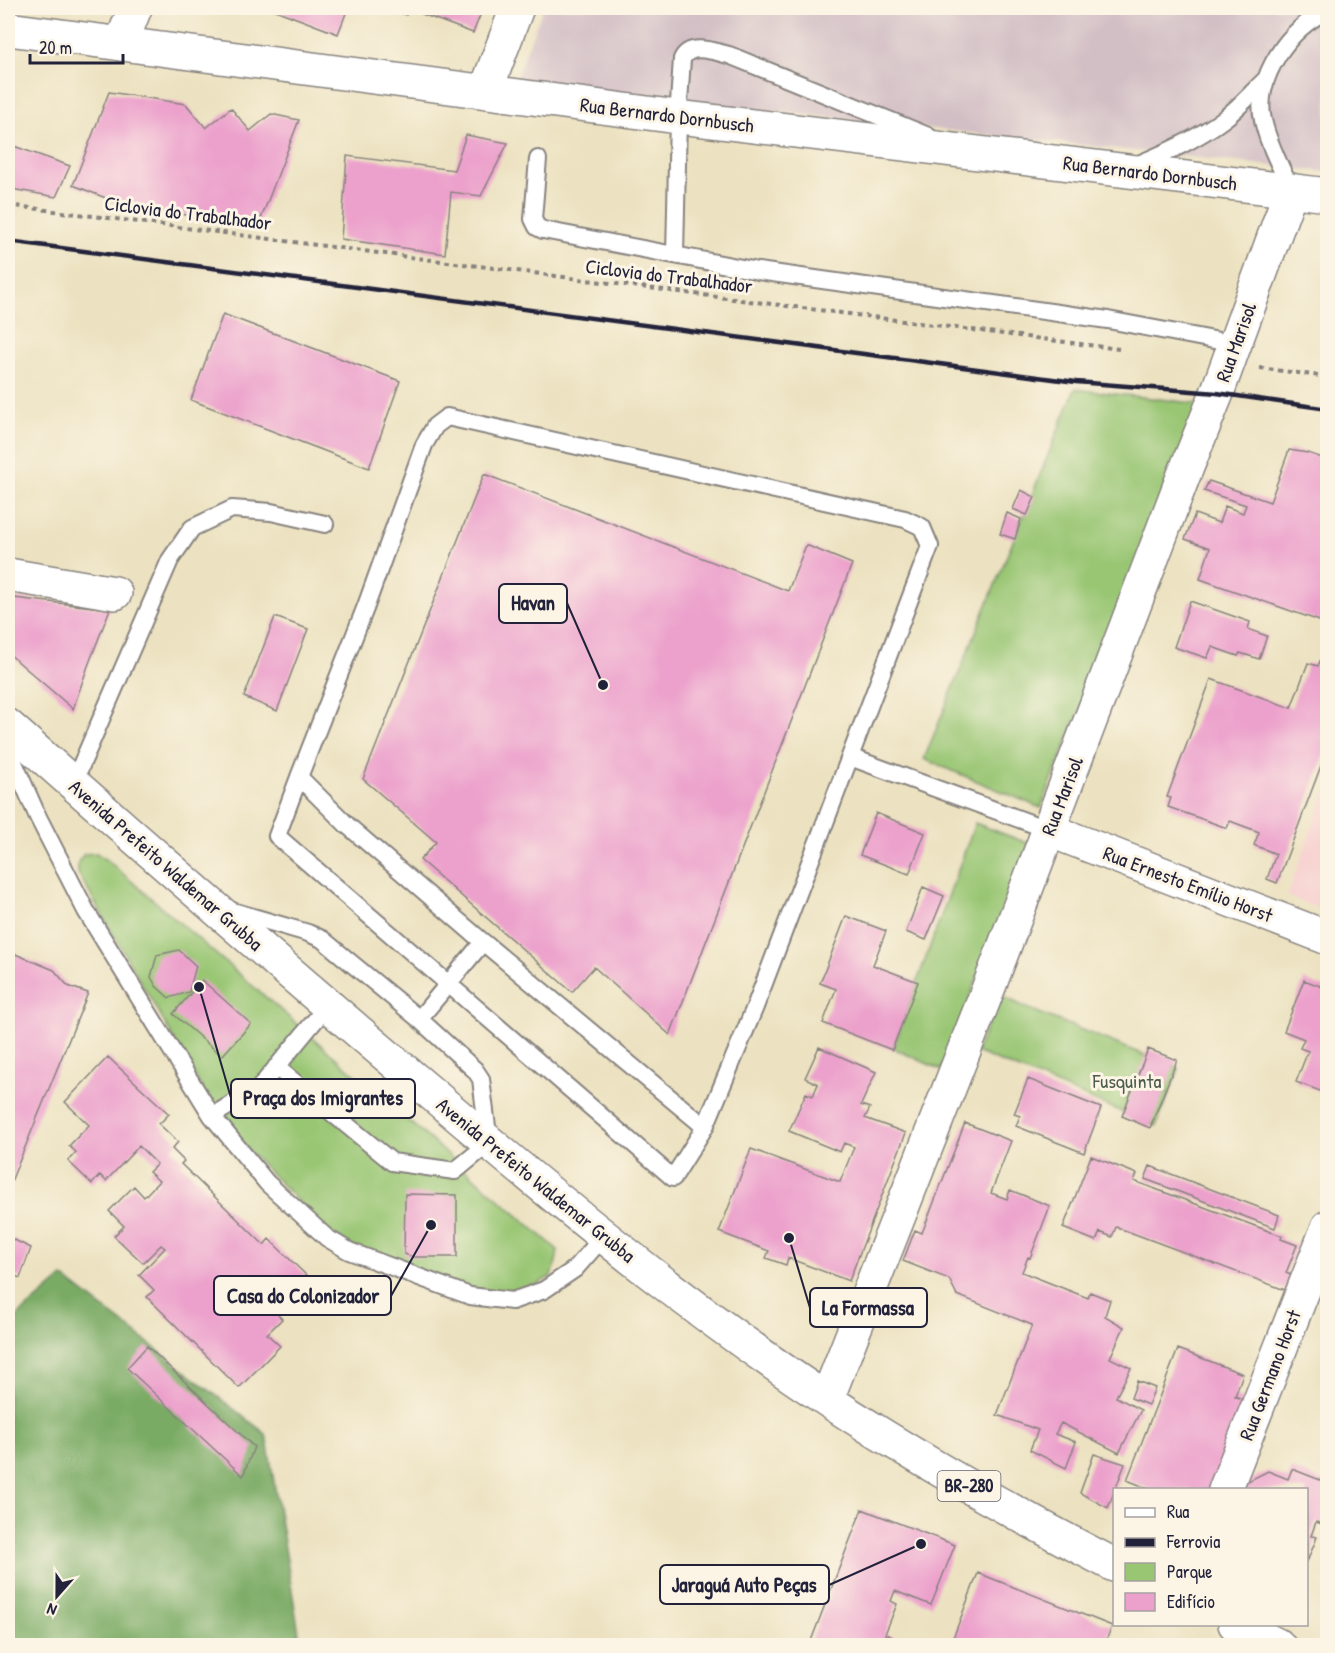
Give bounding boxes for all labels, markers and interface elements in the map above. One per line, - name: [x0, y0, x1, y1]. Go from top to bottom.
- scale bar: [30, 27, 123, 65]
- text: 20 m: [39, 35, 72, 60]
- street label: Rua Bernardo Dornbusch: [579, 90, 755, 139]
- street label: Rua Bernardo Dornbusch: [1062, 148, 1238, 197]
- street label: Ciclovia do Trabalhador: [103, 189, 273, 236]
- street label: Ciclovia do Trabalhador: [584, 252, 754, 299]
- street label: Rua Marisol: [1209, 298, 1263, 385]
- callout: Havan: [499, 584, 567, 623]
- text: Havan: [511, 588, 555, 617]
- street label: Rua Marisol: [1034, 752, 1089, 839]
- street label: Avenida Prefeito Waldemar Grubba: [64, 773, 269, 956]
- street label: Rua Ernesto Emílio Horst: [1100, 839, 1278, 929]
- park label: Fusquinta: [1092, 1067, 1162, 1094]
- callout: Praça dos Imigrantes: [231, 1079, 415, 1118]
- text: Praça dos Imigrantes: [243, 1083, 403, 1113]
- street label: Avenida Prefeito Waldemar Grubba: [431, 1091, 641, 1268]
- callout: Casa do Colonizador: [214, 1276, 391, 1315]
- text: Casa do Colonizador: [227, 1281, 380, 1310]
- callout: La Formassa: [810, 1288, 927, 1327]
- text: La Formassa: [822, 1293, 915, 1322]
- street label: Rua Germano Horst: [1232, 1305, 1307, 1444]
- road number: BR-280: [938, 1471, 1000, 1501]
- legend: [1113, 1488, 1308, 1626]
- text: Rua: [1167, 1499, 1189, 1524]
- text: Ferrovia: [1166, 1529, 1220, 1554]
- text: Parque: [1167, 1559, 1212, 1584]
- callout: Jaraguá Auto Peças: [660, 1565, 829, 1604]
- north arrow: [27, 1566, 87, 1626]
- text: Jaraguá Auto Peças: [671, 1570, 817, 1600]
- text: Edifício: [1167, 1589, 1215, 1614]
- text: N: [43, 1598, 60, 1622]

